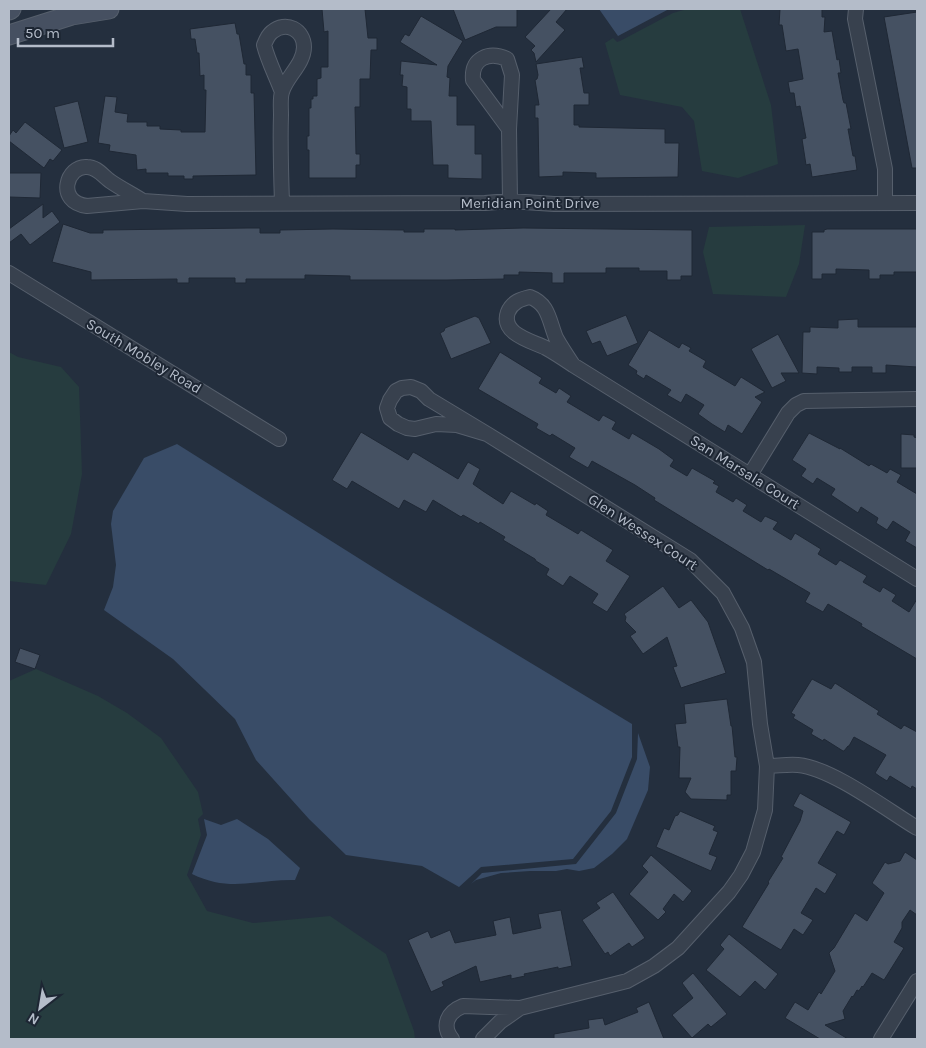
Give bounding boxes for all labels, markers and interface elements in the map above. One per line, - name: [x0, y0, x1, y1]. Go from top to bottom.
- scale bar: [18, 15, 112, 47]
- text: 50 m: [25, 24, 60, 42]
- street label: Meridian Point Drive: [461, 194, 599, 212]
- street label: South Mobley Road: [83, 314, 205, 398]
- street label: San Marsala Court: [687, 431, 804, 513]
- street label: Glen Wessex Court: [585, 490, 701, 574]
- north arrow: [15, 983, 65, 1033]
- text: N: [25, 1009, 42, 1029]

